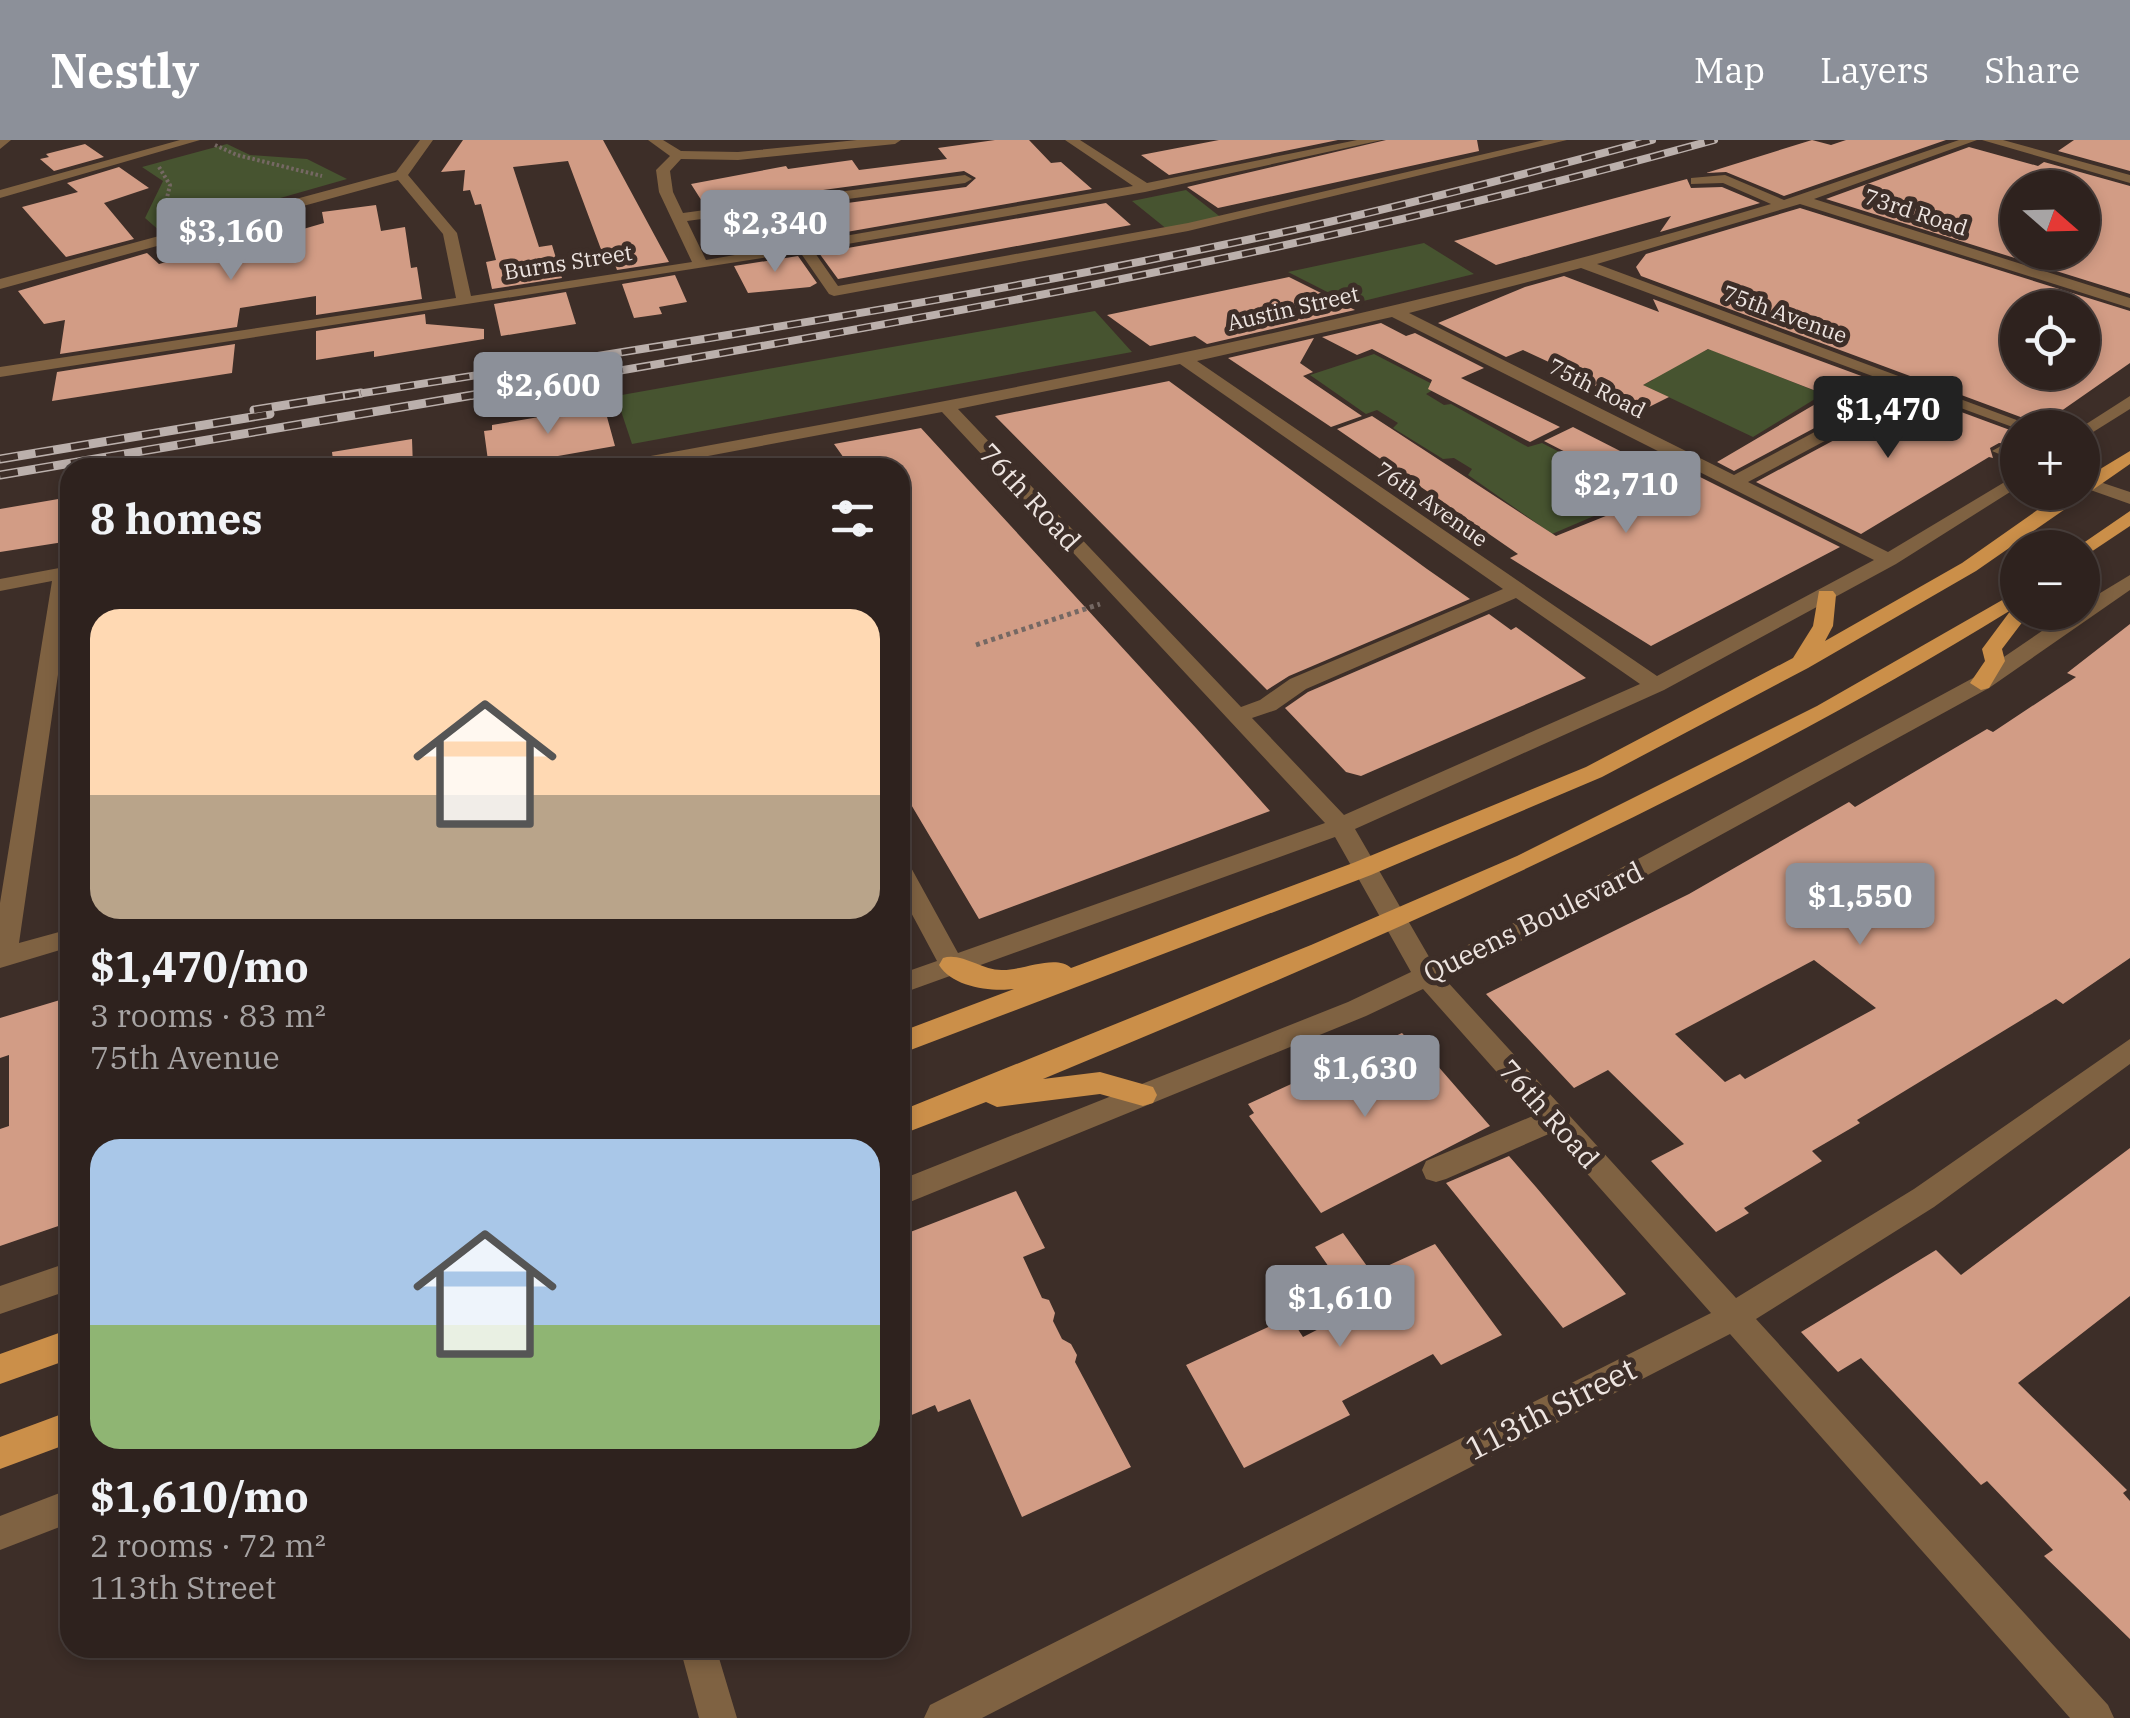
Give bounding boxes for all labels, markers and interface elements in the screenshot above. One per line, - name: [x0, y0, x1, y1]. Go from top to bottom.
- text: Nestly: [50, 39, 199, 101]
- text: Map: [1694, 47, 1765, 93]
- text: Layers: [1820, 47, 1929, 93]
- text: Share: [1984, 47, 2080, 93]
- north arrow: [2000, 170, 2100, 270]
- map controls: [2000, 170, 2100, 630]
- street label: 73rd Road: [1861, 181, 1972, 242]
- pin: $2,340: [694, 190, 856, 275]
- pin: $3,160: [150, 198, 312, 283]
- text: $2,340: [723, 201, 827, 243]
- text: $3,160: [179, 209, 283, 251]
- street label: Burns Street: [502, 237, 634, 286]
- street label: Austin Street: [1224, 278, 1362, 337]
- street label: 75th Avenue: [1719, 278, 1851, 349]
- button: locate: [2000, 290, 2100, 390]
- street label: 75th Road: [1544, 351, 1651, 424]
- pin: $2,600: [467, 352, 629, 437]
- text: $2,600: [496, 363, 600, 405]
- pin: $1,470: [1807, 376, 1969, 461]
- text: $1,470: [1836, 387, 1940, 429]
- button: +: [2000, 410, 2100, 510]
- street label: 76th Road: [971, 435, 1090, 558]
- pin: $2,710: [1545, 451, 1707, 536]
- street label: 76th Avenue: [1371, 454, 1494, 553]
- text: $2,710: [1574, 462, 1678, 504]
- text: 8 homes: [90, 491, 263, 546]
- icon: filters: [825, 491, 880, 546]
- button: −: [2000, 530, 2100, 630]
- icon: home: [395, 674, 575, 854]
- street label: Queens Boulevard: [1417, 852, 1649, 991]
- pin: $1,550: [1779, 863, 1941, 948]
- text: $1,550: [1808, 874, 1912, 916]
- text: $1,470/mo: [90, 939, 309, 994]
- text: 3 rooms · 83 m²: [90, 994, 326, 1036]
- pin: $1,630: [1284, 1035, 1446, 1120]
- text: 75th Avenue: [90, 1036, 280, 1078]
- text: $1,630: [1313, 1046, 1417, 1088]
- street label: 76th Road: [1491, 1051, 1608, 1176]
- icon: home: [395, 1204, 575, 1384]
- pin: $1,610: [1259, 1265, 1421, 1350]
- text: $1,610: [1288, 1276, 1392, 1318]
- street label: 113th Street: [1458, 1347, 1643, 1469]
- text: $1,610/mo: [90, 1469, 309, 1524]
- text: 2 rooms · 72 m²: [90, 1524, 326, 1566]
- text: 113th Street: [90, 1566, 276, 1608]

